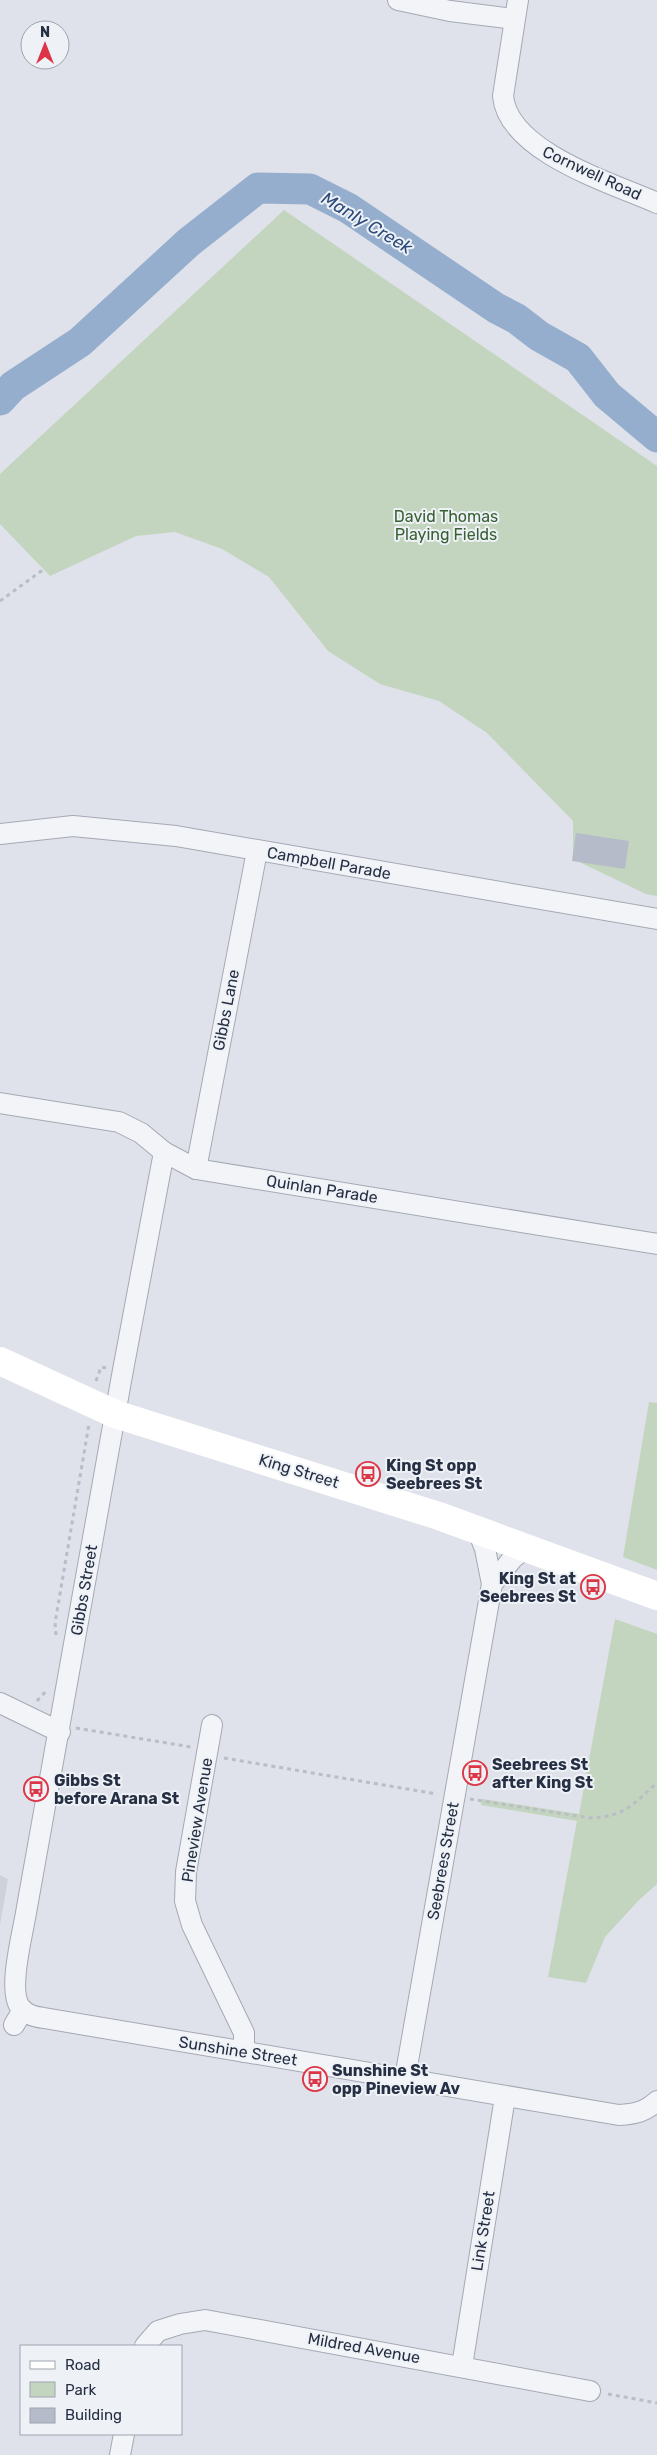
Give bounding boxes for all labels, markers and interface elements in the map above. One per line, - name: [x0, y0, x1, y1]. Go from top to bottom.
- north arrow: [20, 20, 70, 70]
- text: N: [40, 24, 50, 41]
- street label: Cornwell Road: [540, 142, 644, 204]
- water label: Manly Creek: [317, 187, 417, 259]
- park label: David Thomas Playing Fields: [394, 507, 498, 544]
- street label: Campbell Parade: [265, 843, 393, 883]
- street label: Gibbs Lane: [209, 968, 243, 1052]
- street label: Quinlan Parade: [265, 1171, 379, 1207]
- street label: King Street: [257, 1450, 341, 1492]
- place label: King St opp Seebrees St: [386, 1456, 483, 1493]
- bus stop icon: King St opp Seebrees St: [355, 1461, 381, 1487]
- street label: Gibbs Street: [67, 1543, 101, 1637]
- place label: King St at Seebrees St: [480, 1569, 577, 1606]
- bus stop icon: King St at Seebrees St: [580, 1574, 606, 1600]
- place label: Seebrees St after King St: [492, 1755, 593, 1792]
- street label: Pineview Avenue: [178, 1756, 216, 1884]
- bus stop icon: Seebrees St after King St: [462, 1760, 488, 1786]
- place label: Gibbs St before Arana St: [54, 1771, 180, 1808]
- bus stop icon: Gibbs St before Arana St: [23, 1776, 49, 1802]
- street label: Seebrees Street: [423, 1800, 463, 1922]
- street label: Sunshine Street: [177, 2032, 299, 2070]
- place label: Sunshine St opp Pineview Av: [332, 2061, 460, 2098]
- bus stop icon: Sunshine St opp Pineview Av: [302, 2066, 328, 2092]
- street label: Link Street: [467, 2190, 499, 2272]
- street label: Mildred Avenue: [306, 2329, 422, 2367]
- legend: [20, 2345, 182, 2435]
- text: Road: [65, 2356, 101, 2374]
- text: Park: [65, 2381, 96, 2399]
- text: Building: [65, 2406, 122, 2424]

